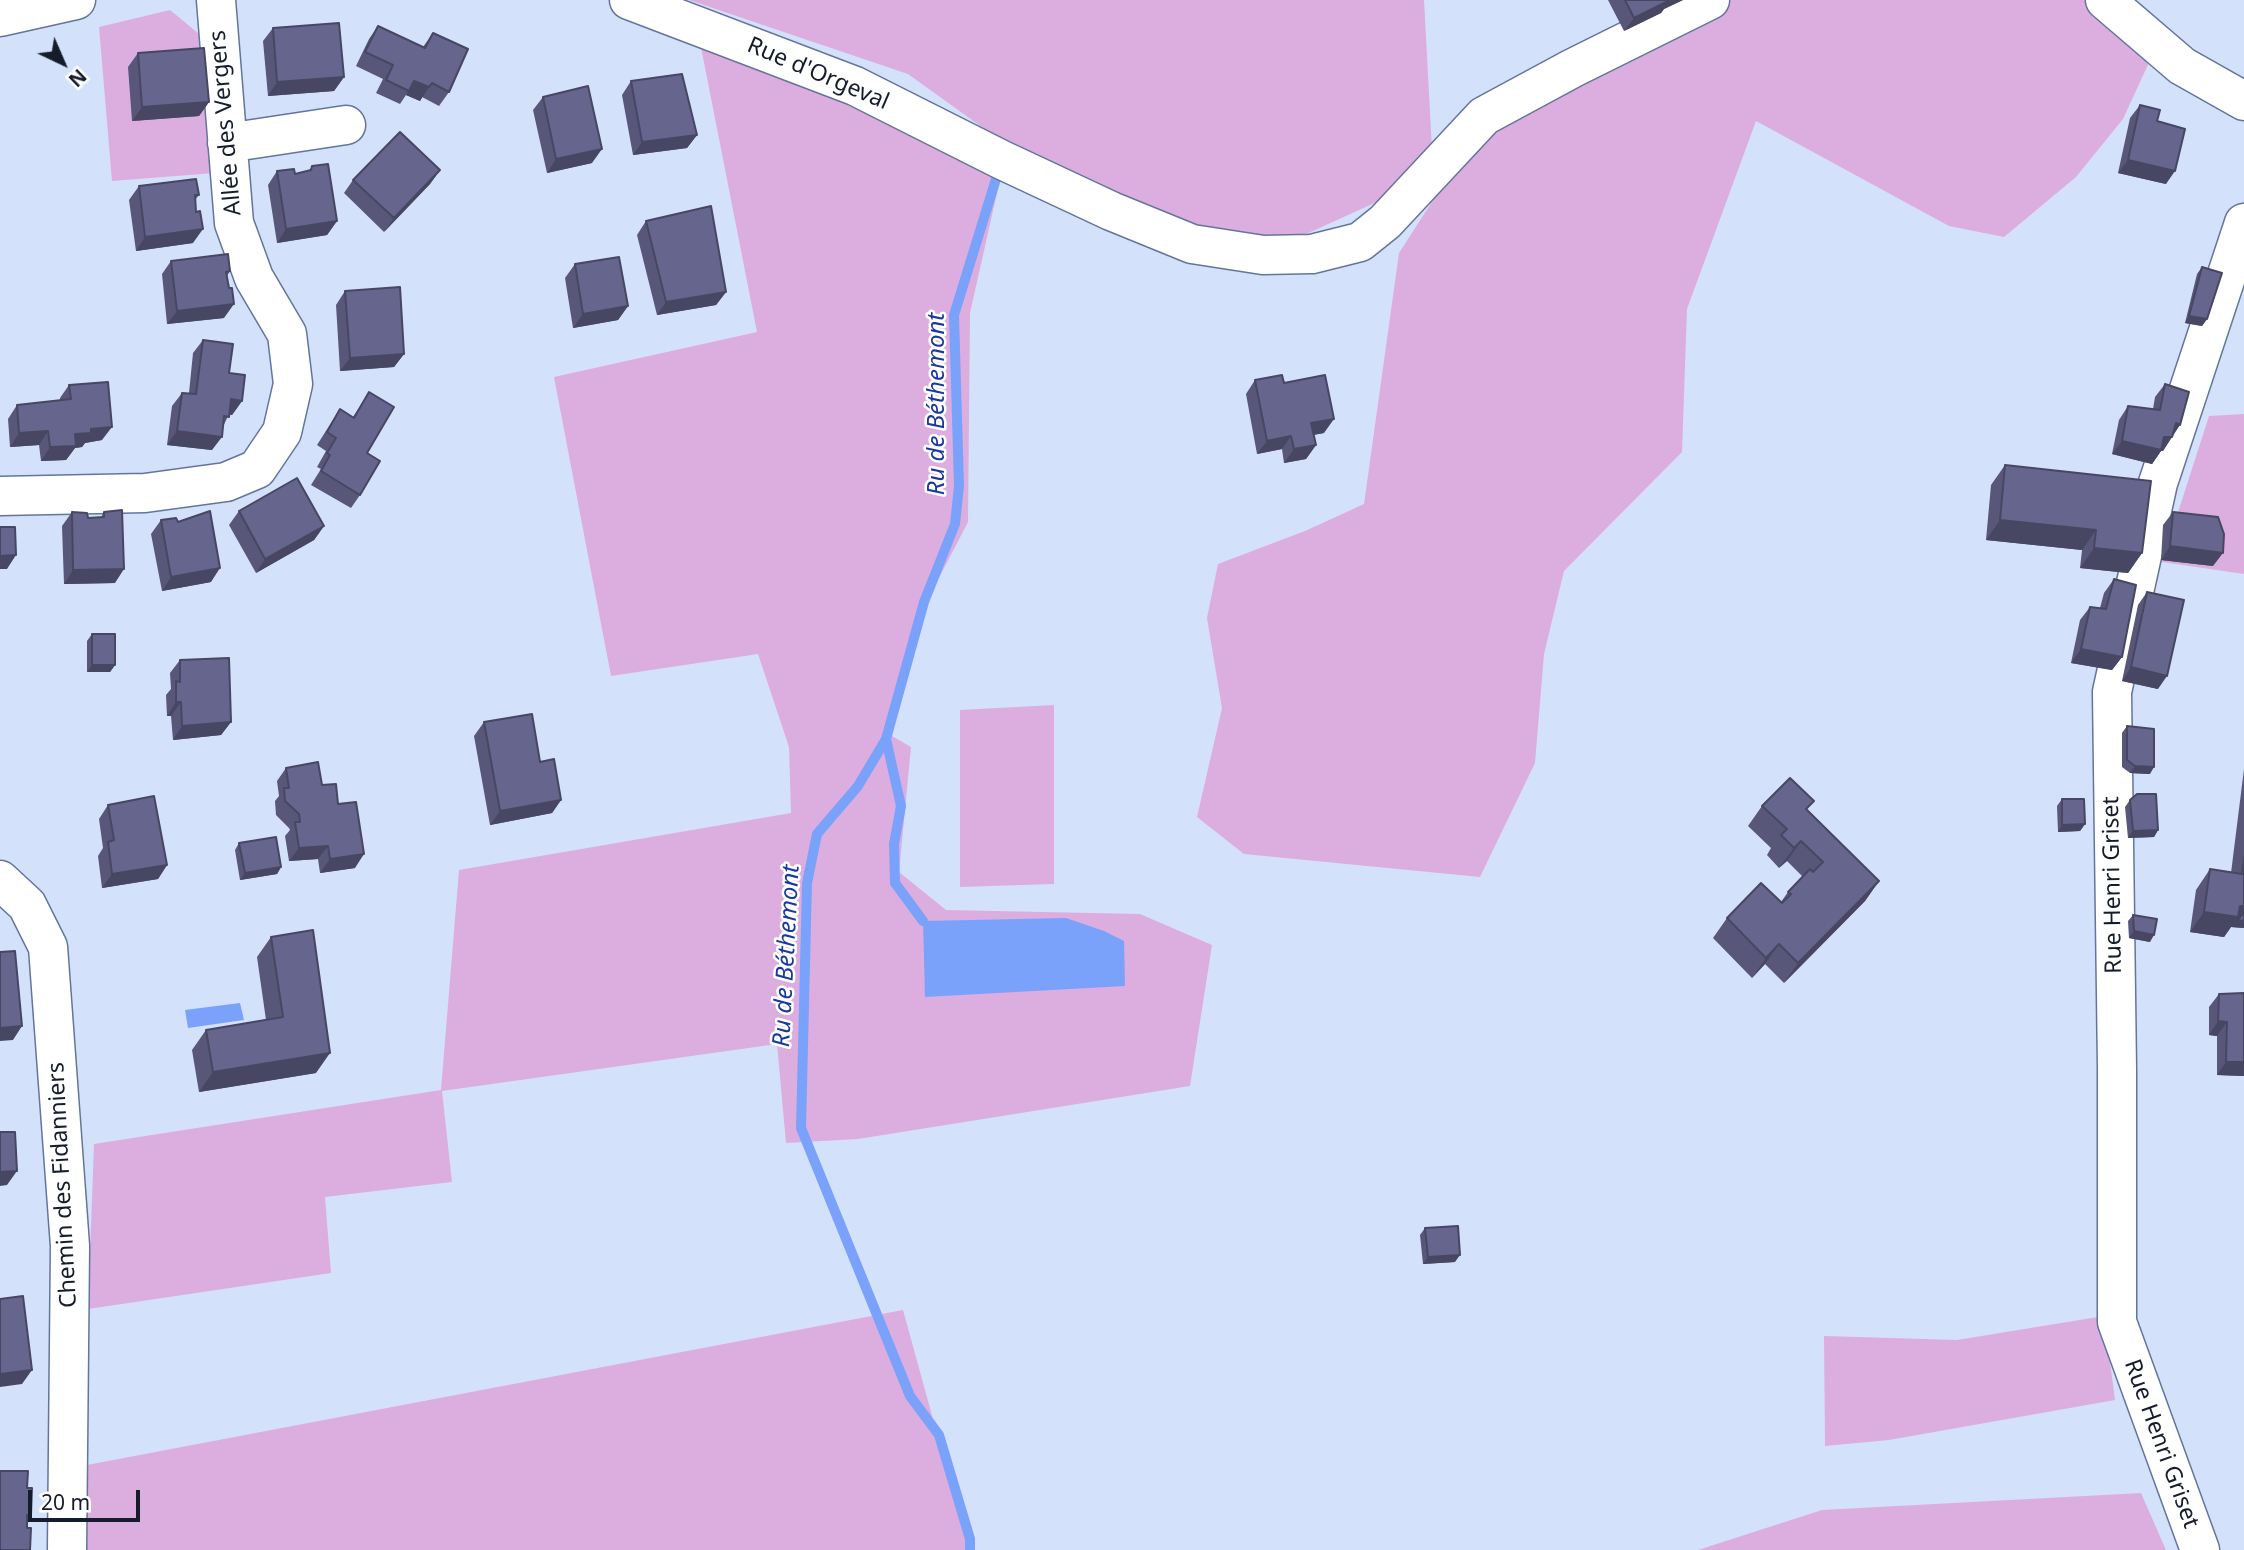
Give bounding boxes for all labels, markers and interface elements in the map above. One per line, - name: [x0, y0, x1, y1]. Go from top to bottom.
- north arrow: [28, 28, 98, 98]
- street label: Allée des Vergers: [204, 29, 248, 217]
- street label: Rue d'Orgeval: [743, 32, 893, 116]
- text: N: [63, 63, 92, 93]
- water label: Ru de Béthemont: [923, 313, 951, 495]
- street label: Rue Henri Griset: [2098, 796, 2128, 974]
- water label: Ru de Béthemont: [768, 864, 806, 1048]
- street label: Chemin des Fidanniers: [43, 1061, 83, 1309]
- street label: Rue Henri Griset: [2118, 1356, 2204, 1532]
- scale bar: [32, 1476, 144, 1520]
- text: 20 m: [41, 1488, 90, 1516]

